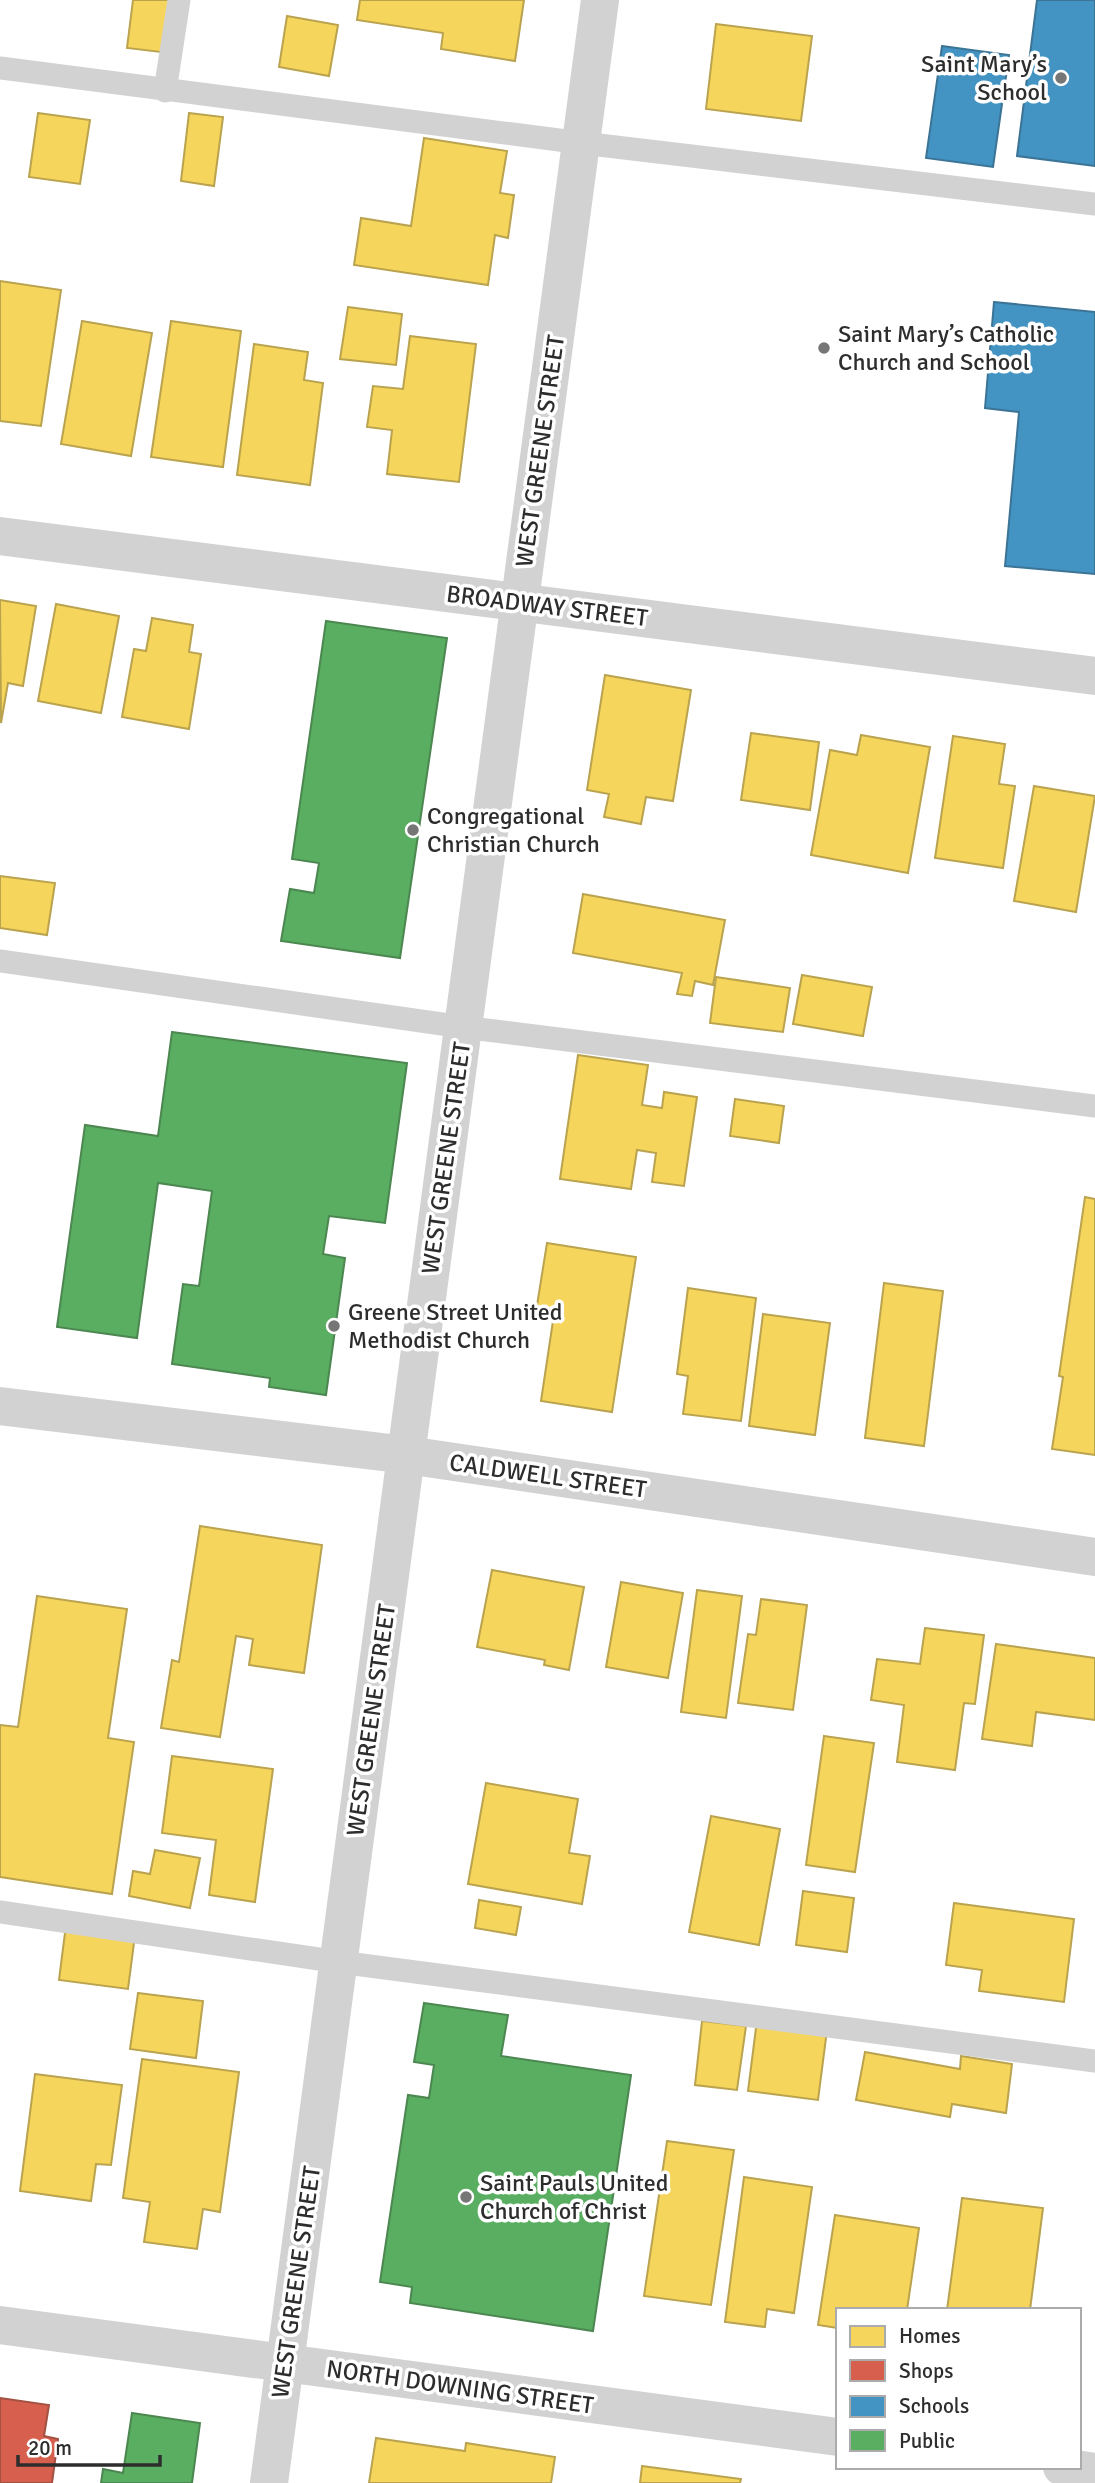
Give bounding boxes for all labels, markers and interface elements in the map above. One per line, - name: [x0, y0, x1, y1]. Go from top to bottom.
- place label: Saint Mary’s School: [921, 49, 1047, 107]
- marker: Saint Mary’s School: [1053, 70, 1069, 86]
- place label: Saint Mary’s Catholic Church and School: [838, 319, 1054, 377]
- street label: WEST GREENE STREET: [509, 333, 571, 569]
- marker: Saint Mary’s Catholic Church and School: [816, 340, 832, 356]
- street label: BROADWAY STREET: [445, 579, 650, 633]
- place label: Congregational Christian Church: [427, 801, 600, 859]
- marker: Congregational Christian Church: [405, 822, 421, 838]
- street label: WEST GREENE STREET: [415, 1040, 477, 1276]
- place label: Greene Street United Methodist Church: [348, 1297, 562, 1355]
- marker: Greene Street United Methodist Church: [326, 1318, 342, 1334]
- street label: CALDWELL STREET: [448, 1447, 649, 1505]
- street label: WEST GREENE STREET: [340, 1602, 402, 1838]
- street label: WEST GREENE STREET: [265, 2164, 327, 2400]
- place label: Saint Pauls United Church of Christ: [480, 2168, 668, 2226]
- marker: Saint Pauls United Church of Christ: [458, 2189, 474, 2205]
- legend: [836, 2308, 1081, 2469]
- text: Homes: [899, 2323, 961, 2349]
- street label: NORTH DOWNING STREET: [325, 2353, 596, 2421]
- text: Shops: [899, 2358, 953, 2384]
- text: Schools: [899, 2393, 969, 2419]
- scale bar: [18, 2424, 159, 2468]
- text: Public: [899, 2428, 955, 2454]
- text: 20 m: [28, 2435, 72, 2461]

